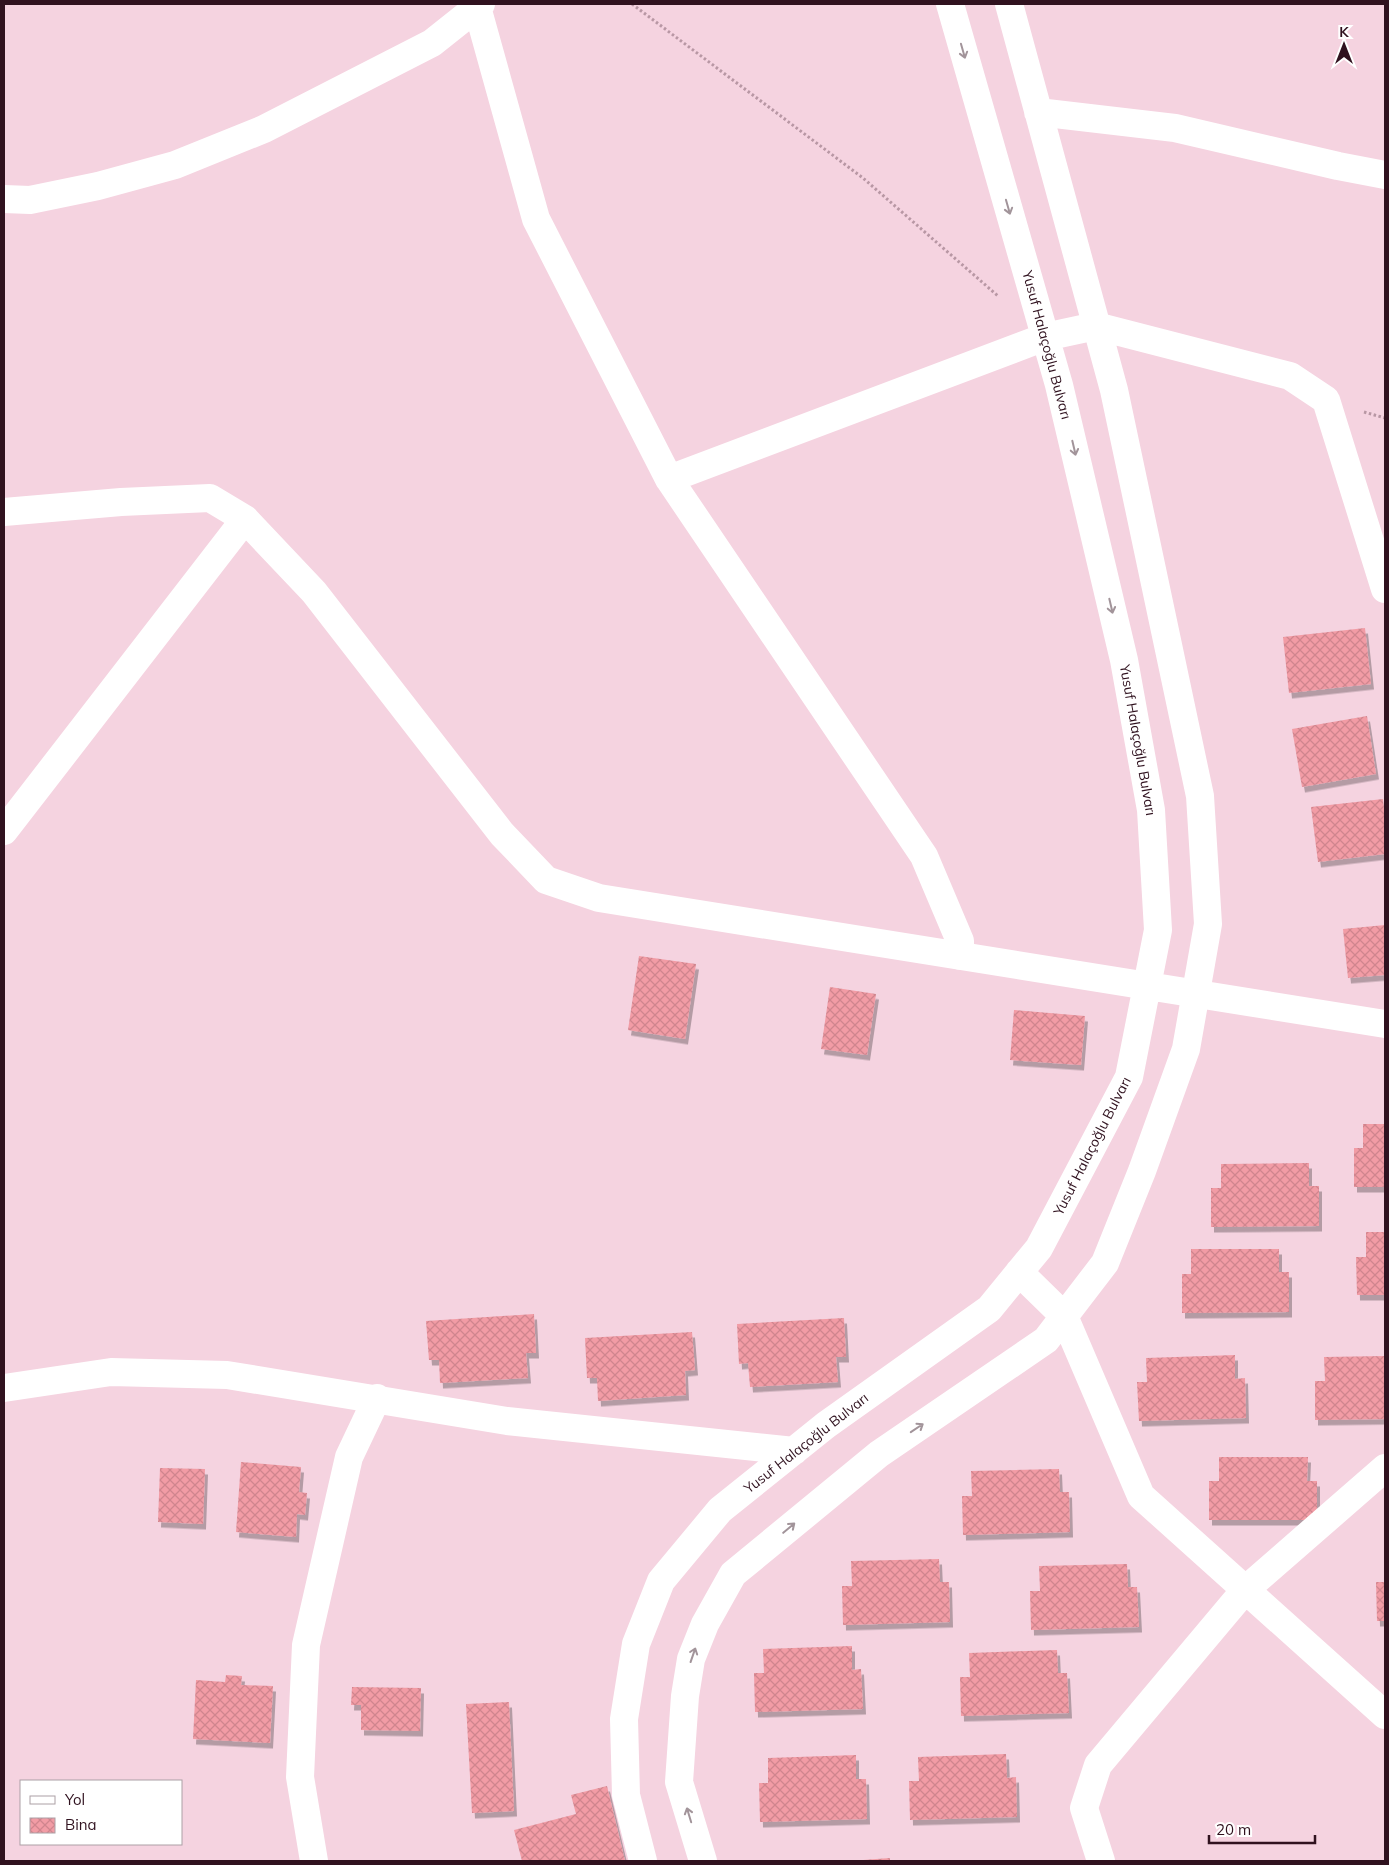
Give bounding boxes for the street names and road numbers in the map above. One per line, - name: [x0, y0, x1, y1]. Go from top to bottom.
- street label: Yusuf Halaçoğlu Bulvarı: [1018, 268, 1076, 421]
- street label: Yusuf Halaçoğlu Bulvarı: [1116, 662, 1160, 817]
- street label: Yusuf Halaçoğlu Bulvarı: [1049, 1074, 1135, 1219]
- street label: Yusuf Halaçoğlu Bulvarı: [739, 1389, 872, 1498]

